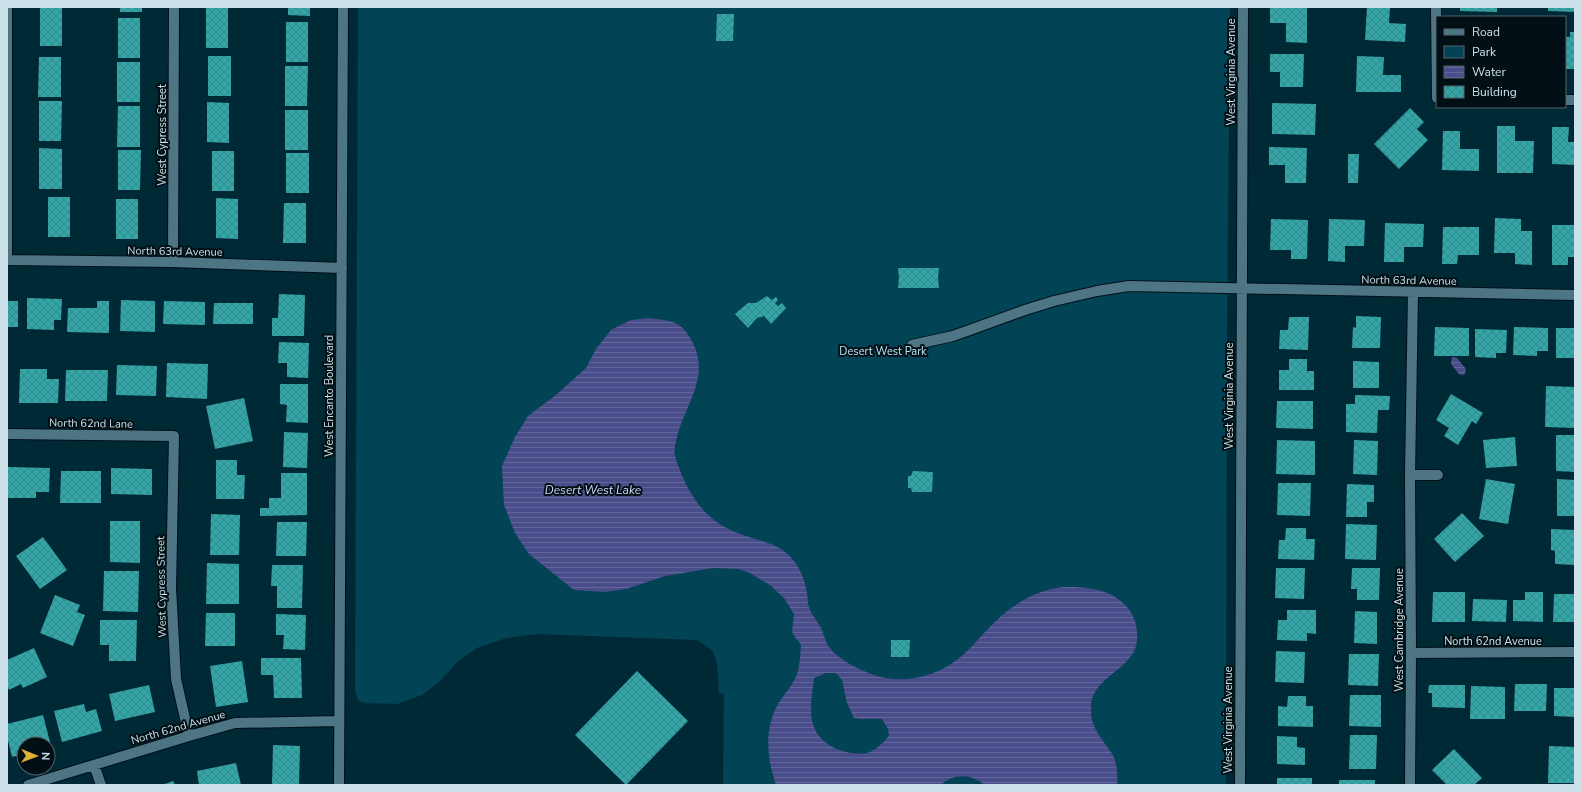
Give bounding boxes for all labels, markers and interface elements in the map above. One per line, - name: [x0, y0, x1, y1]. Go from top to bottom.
- legend: [1436, 16, 1566, 108]
- street label: West Virginia Avenue: [1224, 18, 1239, 126]
- text: Road: [1472, 24, 1500, 40]
- text: Park: [1472, 44, 1497, 60]
- text: Water: [1472, 64, 1506, 80]
- street label: West Cypress Street: [155, 84, 170, 186]
- text: Building: [1472, 84, 1517, 100]
- street label: North 63rd Avenue: [127, 243, 223, 260]
- street label: North 63rd Avenue: [1361, 272, 1457, 289]
- street label: West Encanto Boulevard: [322, 335, 337, 457]
- street label: West Virginia Avenue: [1222, 342, 1237, 450]
- park label: Desert West Park: [839, 344, 927, 359]
- street label: North 62nd Lane: [49, 415, 133, 432]
- water label: Desert West Lake: [545, 482, 642, 498]
- street label: West Cypress Street: [153, 536, 170, 638]
- street label: West Cambridge Avenue: [1392, 568, 1407, 692]
- street label: North 62nd Avenue: [1444, 634, 1542, 649]
- street label: West Virginia Avenue: [1221, 666, 1236, 774]
- street label: North 62nd Avenue: [129, 707, 227, 748]
- north arrow: [16, 736, 56, 776]
- text: N: [38, 752, 53, 760]

